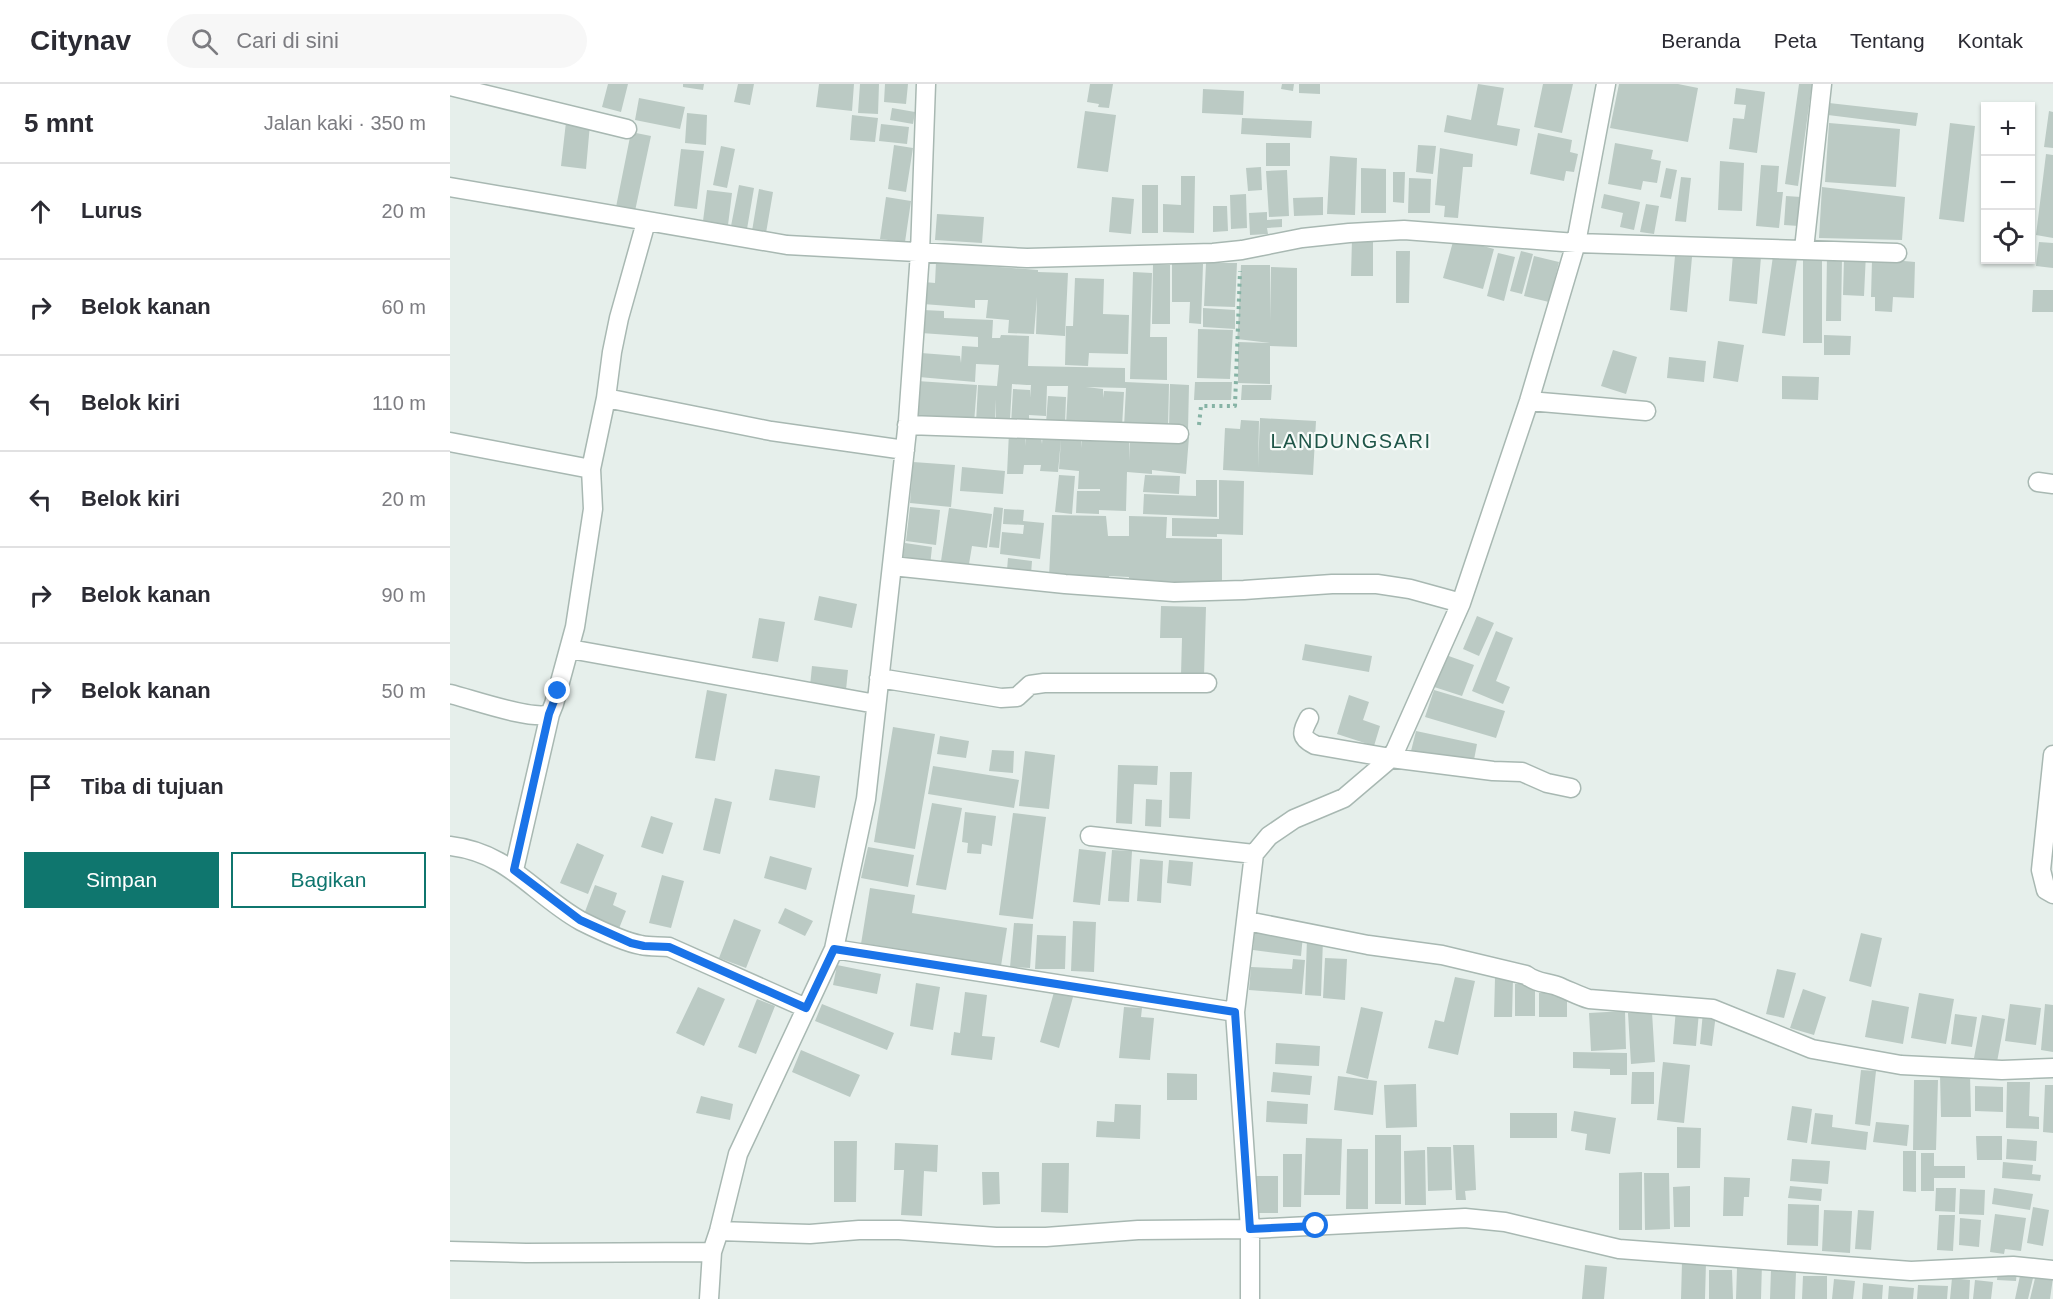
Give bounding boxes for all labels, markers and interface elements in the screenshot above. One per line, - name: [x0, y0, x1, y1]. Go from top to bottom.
- search box: [167, 14, 587, 68]
- text: Citynav: [30, 25, 131, 56]
- icon: search: [188, 25, 221, 58]
- text: Cari di sini: [236, 28, 339, 53]
- text: Beranda: [1661, 29, 1741, 52]
- text: Peta: [1774, 29, 1817, 52]
- text: Tentang: [1850, 29, 1925, 52]
- text: Kontak: [1958, 29, 2023, 52]
- map controls: [1981, 102, 2035, 264]
- button: +: [1981, 102, 2035, 156]
- text: 5 mnt: [24, 108, 93, 138]
- text: Jalan kaki · 350 m: [264, 112, 426, 134]
- button: −: [1981, 156, 2035, 210]
- icon: ahead: [24, 195, 57, 228]
- text: Lurus: [81, 198, 142, 223]
- text: 20 m: [382, 200, 426, 222]
- button: locate: [1981, 210, 2035, 264]
- icon: right: [24, 291, 57, 324]
- text: Belok kanan: [81, 294, 211, 319]
- text: 60 m: [382, 296, 426, 318]
- icon: left: [24, 387, 57, 420]
- text: Belok kiri: [81, 390, 180, 415]
- text: 110 m: [372, 392, 426, 414]
- district label: LANDUNGSARI: [1271, 430, 1431, 452]
- icon: left: [24, 483, 57, 516]
- text: Belok kiri: [81, 486, 180, 511]
- text: 20 m: [382, 488, 426, 510]
- icon: right: [24, 579, 57, 612]
- text: Belok kanan: [81, 582, 211, 607]
- text: 90 m: [382, 584, 426, 606]
- icon: right: [24, 675, 57, 708]
- route end: [544, 677, 570, 703]
- text: Belok kanan: [81, 678, 211, 703]
- text: 50 m: [382, 680, 426, 702]
- icon: arrive: [24, 771, 57, 804]
- text: Tiba di tujuan: [81, 774, 224, 799]
- button: Simpan: [24, 852, 219, 908]
- button: Bagikan: [231, 852, 426, 908]
- route start: [1302, 1212, 1328, 1238]

